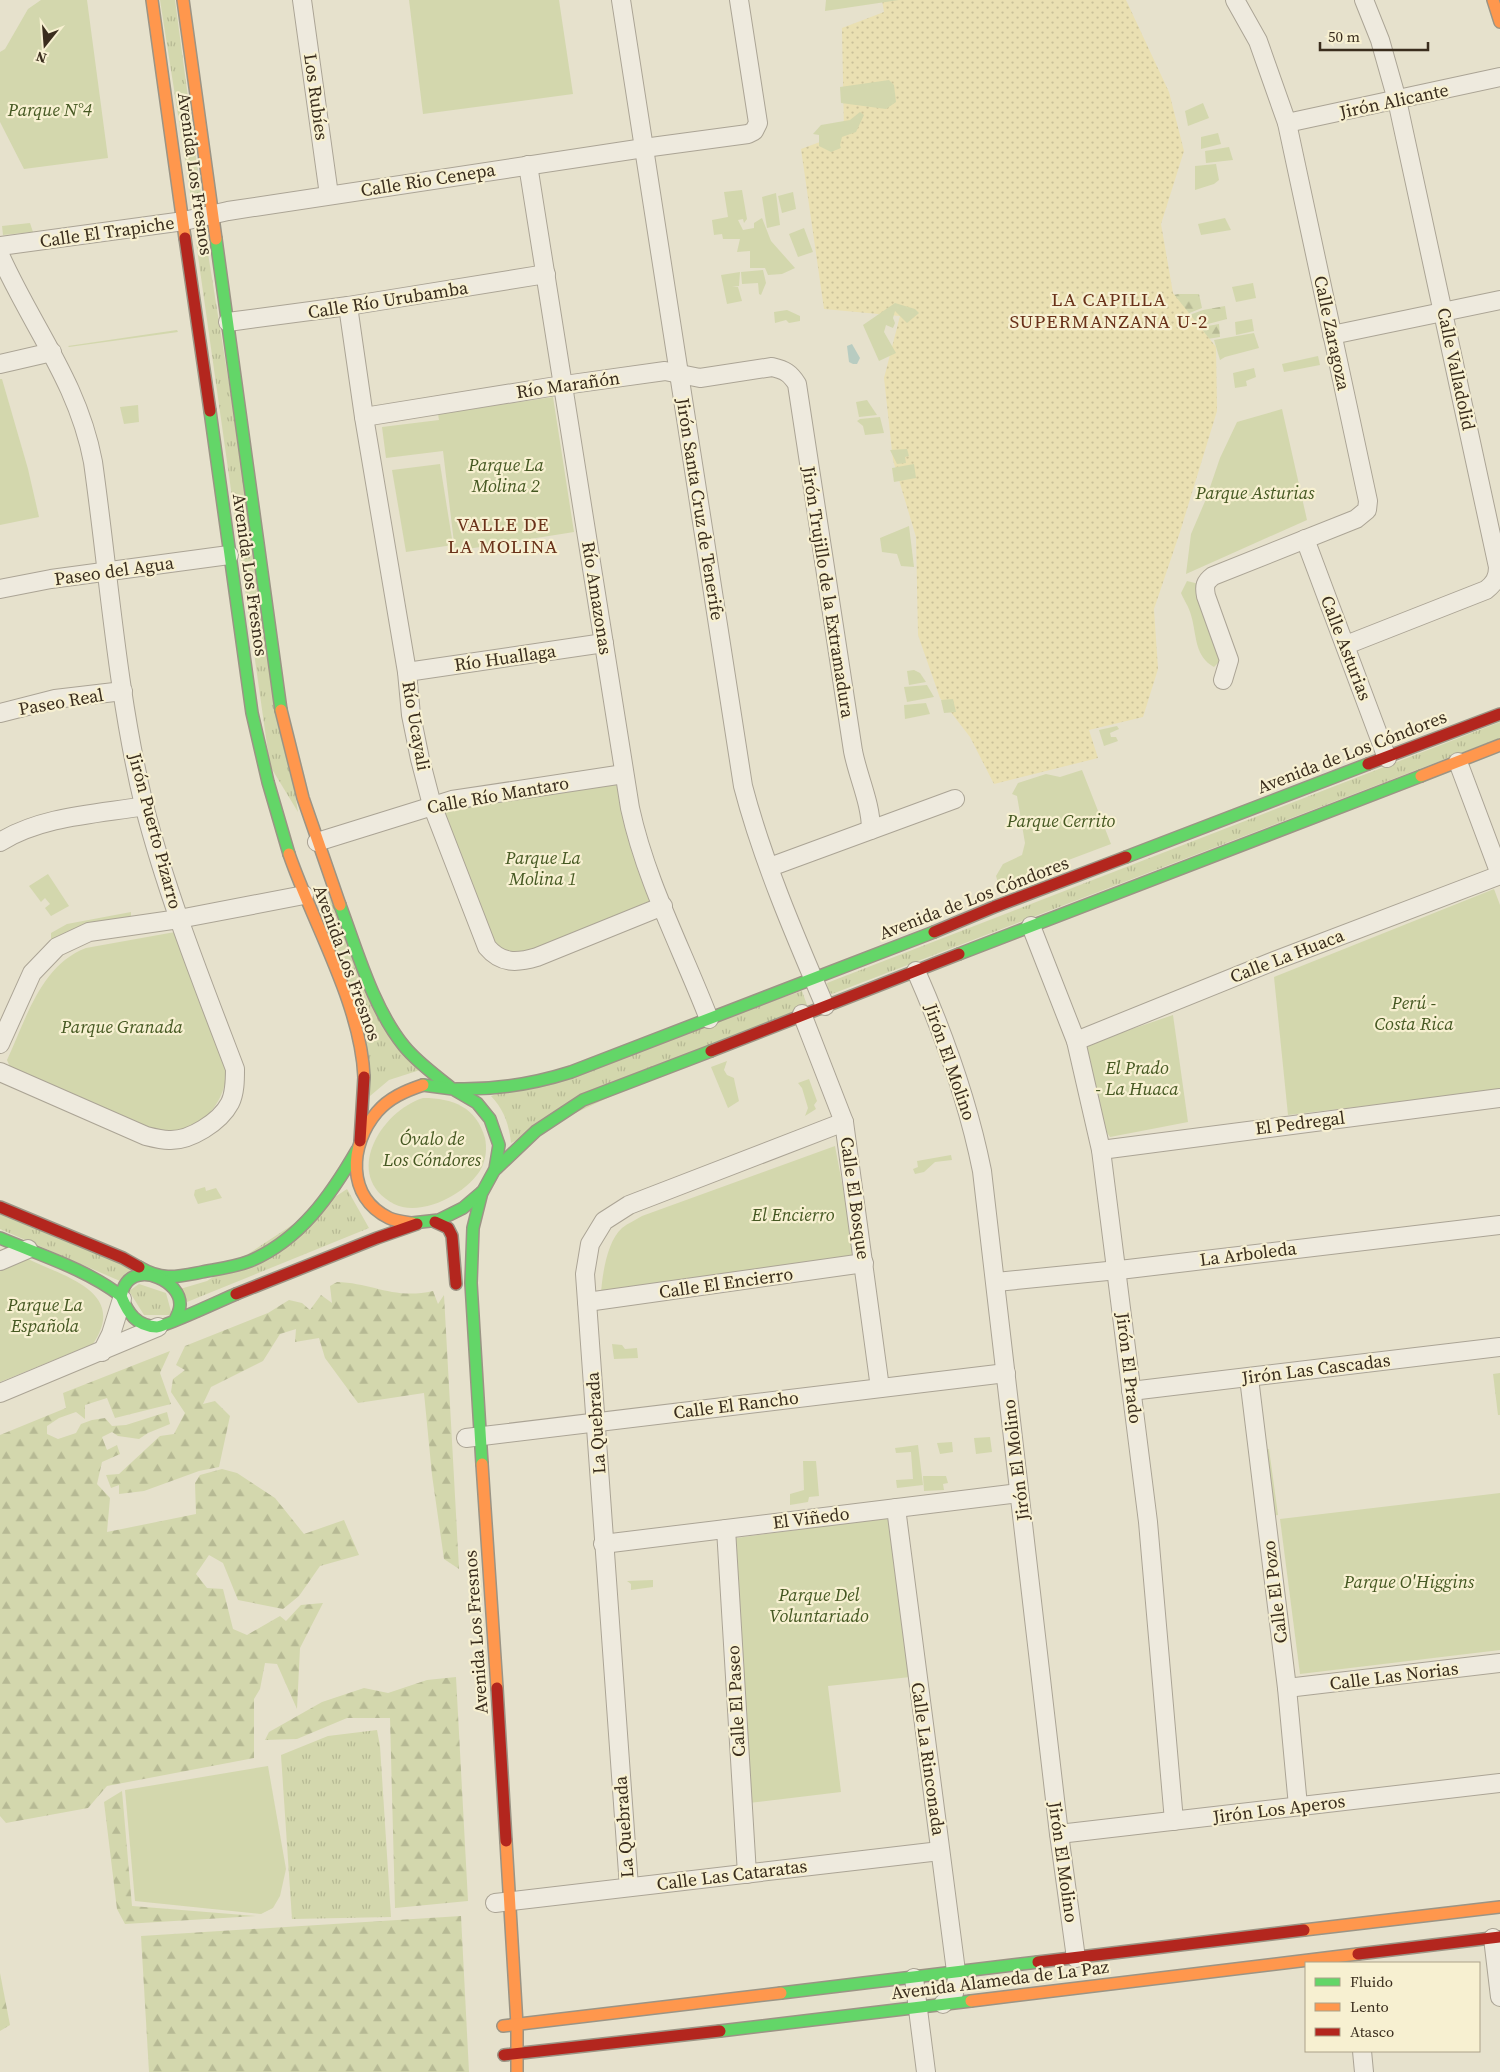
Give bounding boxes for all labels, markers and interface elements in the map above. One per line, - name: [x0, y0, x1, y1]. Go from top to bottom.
- north arrow: [20, 20, 70, 70]
- scale bar: [1320, 20, 1428, 52]
- text: 50 m: [1328, 26, 1360, 47]
- text: N: [33, 46, 49, 68]
- street label: Los Rubíes: [298, 52, 335, 142]
- street label: Jirón Alicante: [1336, 77, 1451, 124]
- street label: Avenida Los Fresnos: [172, 91, 219, 257]
- park label: Parque N°4: [7, 97, 92, 122]
- street label: Calle Rio Cenepa: [359, 156, 498, 202]
- street label: Calle El Trapiche: [38, 210, 176, 253]
- street label: Calle Zaragoza: [1308, 273, 1357, 393]
- street label: Calle Río Urubamba: [306, 274, 471, 324]
- district label: LA CAPILLA SUPERMANZANA U-2: [1009, 286, 1209, 334]
- street label: Calle Valladolid: [1431, 305, 1482, 432]
- street label: Río Marañón: [515, 365, 621, 404]
- street label: Jirón Santa Cruz de Tenerife: [670, 395, 730, 622]
- park label: Parque La Molina 2: [467, 452, 544, 498]
- street label: Jirón Trujillo de la Extramadura: [796, 463, 861, 720]
- park label: Parque Asturias: [1194, 480, 1315, 505]
- street label: Avenida Los Fresnos: [227, 492, 274, 658]
- district label: VALLE DE LA MOLINA: [448, 511, 558, 559]
- street label: Río Amazonas: [576, 539, 619, 657]
- street label: Paseo del Agua: [53, 550, 176, 591]
- street label: Calle Asturias: [1315, 592, 1378, 704]
- street label: Río Huallaga: [453, 638, 558, 677]
- street label: Río Ucayali: [396, 679, 437, 773]
- street label: Paseo Real: [16, 682, 105, 721]
- street label: Avenida de Los Cóndores: [1253, 704, 1450, 799]
- street label: Jirón Puerto Pizarro: [122, 749, 188, 912]
- street label: Calle Río Mantaro: [425, 770, 571, 819]
- park label: Parque Cerrito: [1006, 808, 1116, 833]
- park label: Parque La Molina 1: [504, 845, 581, 891]
- street label: Avenida de Los Cóndores: [875, 850, 1072, 945]
- street label: Avenida Los Fresnos: [308, 881, 387, 1044]
- street label: Calle La Huaca: [1226, 922, 1348, 989]
- park label: Perú - Costa Rica: [1374, 990, 1454, 1036]
- street label: Jirón El Molino: [918, 999, 982, 1124]
- park label: Parque Granada: [60, 1014, 184, 1039]
- park label: El Prado - La Huaca: [1095, 1055, 1179, 1101]
- street label: El Pedregal: [1254, 1105, 1346, 1140]
- park label: Óvalo de Los Cóndores: [382, 1126, 482, 1172]
- street label: Calle El Bosque: [835, 1135, 876, 1261]
- park label: El Encierro: [751, 1202, 835, 1227]
- street label: La Arboleda: [1198, 1235, 1299, 1272]
- street label: Calle El Encierro: [657, 1261, 795, 1304]
- park label: Parque La Española: [6, 1292, 83, 1338]
- street label: Jirón El Prado: [1110, 1310, 1149, 1425]
- street label: Jirón Las Cascadas: [1239, 1347, 1392, 1390]
- street label: La Quebrada: [579, 1370, 612, 1475]
- street label: Calle El Rancho: [672, 1384, 800, 1425]
- street label: Jirón El Molino: [996, 1398, 1035, 1523]
- street label: El Viñedo: [771, 1500, 851, 1535]
- street label: Calle El Pozo: [1256, 1539, 1293, 1645]
- street label: Avenida Los Fresnos: [457, 1549, 494, 1715]
- park label: Parque O'Higgins: [1343, 1569, 1475, 1594]
- park label: Parque Del Voluntariado: [769, 1582, 869, 1628]
- street label: Calle El Paseo: [720, 1644, 751, 1757]
- street label: Calle Las Norias: [1328, 1655, 1460, 1696]
- street label: Calle La Rinconada: [905, 1681, 952, 1838]
- street label: La Quebrada: [607, 1774, 640, 1879]
- street label: Jirón Los Aperos: [1210, 1788, 1347, 1829]
- street label: Jirón El Molino: [1042, 1799, 1084, 1924]
- street label: Calle Las Cataratas: [655, 1853, 809, 1896]
- street label: Avenida Alameda de La Paz: [890, 1954, 1110, 2005]
- legend: [1305, 1962, 1480, 2052]
- text: Fluido: [1350, 1971, 1393, 1992]
- text: Lento: [1350, 1996, 1389, 2017]
- text: Atasco: [1350, 2021, 1394, 2042]

